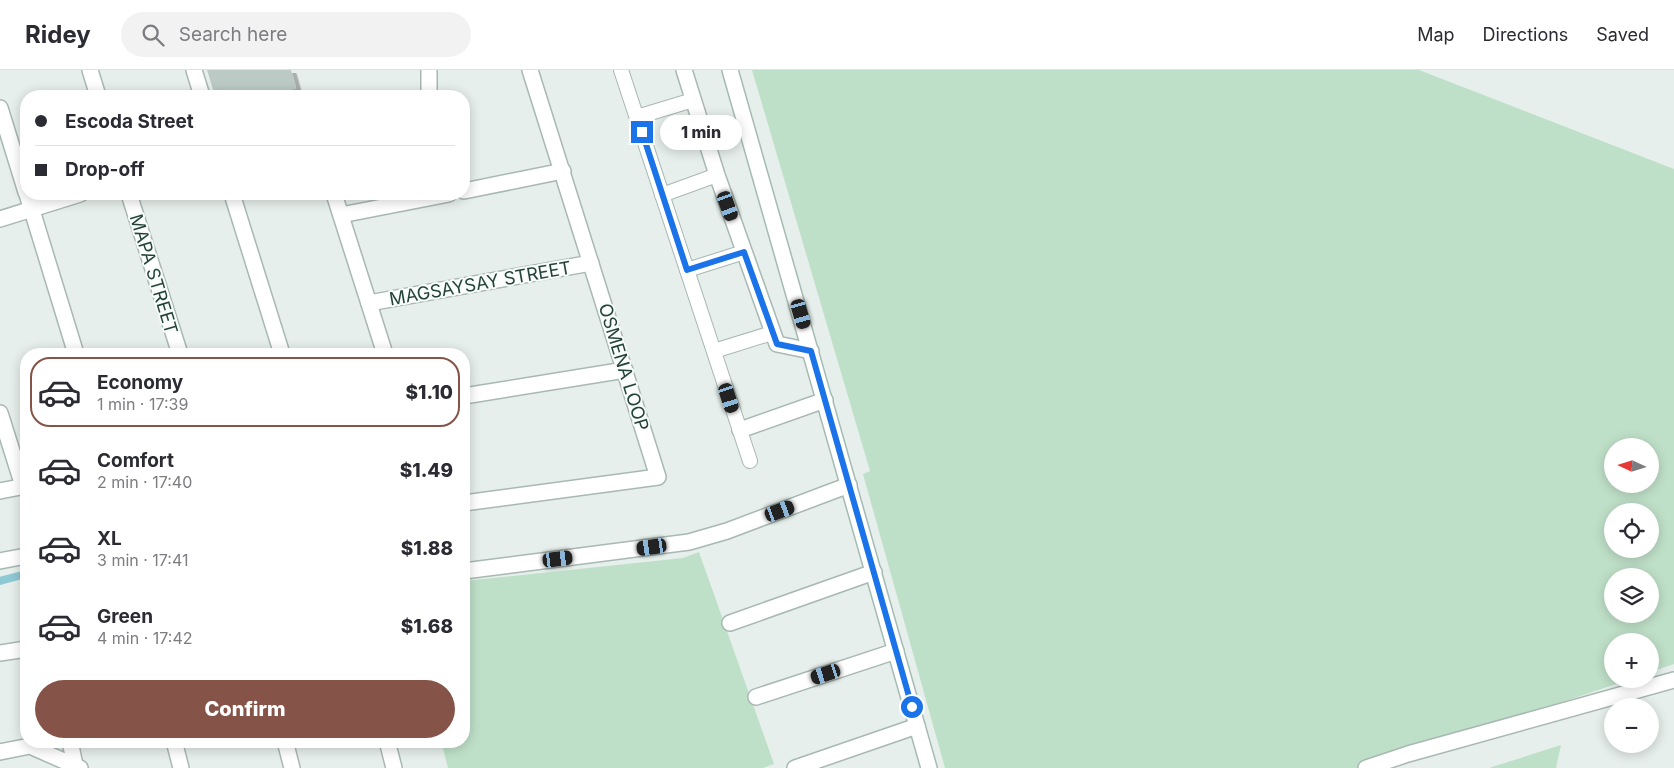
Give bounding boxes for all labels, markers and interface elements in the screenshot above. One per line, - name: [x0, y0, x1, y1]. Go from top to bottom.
- search box: [121, 12, 471, 57]
- text: Ridey: [25, 20, 91, 49]
- icon: search: [139, 21, 167, 49]
- text: Search here: [179, 23, 287, 46]
- text: Map: [1417, 24, 1455, 45]
- text: Directions: [1483, 24, 1568, 45]
- text: Saved: [1596, 24, 1649, 45]
- text: Escoda Street: [65, 110, 194, 133]
- callout: 1 min: [660, 114, 742, 150]
- route end: [631, 121, 653, 143]
- text: 1 min: [681, 122, 721, 142]
- text: Drop-off: [65, 158, 145, 181]
- car: [715, 189, 740, 223]
- street label: MAPA STREET: [126, 211, 182, 337]
- street label: MAGSAYSAY STREET: [387, 257, 573, 309]
- car: [789, 298, 812, 330]
- street label: OSMENA LOOP: [595, 301, 653, 433]
- icon: car: [37, 370, 82, 415]
- text: Economy: [97, 371, 183, 394]
- text: $1.10: [406, 381, 453, 404]
- car: [717, 381, 740, 415]
- text: 1 min · 17:39: [97, 394, 188, 414]
- north arrow: [1604, 438, 1659, 492]
- map controls: [1604, 438, 1659, 753]
- icon: car: [37, 448, 82, 493]
- text: Comfort: [97, 449, 174, 472]
- text: $1.49: [400, 459, 453, 482]
- text: 2 min · 17:40: [97, 472, 192, 492]
- car: [763, 499, 796, 523]
- button: locate: [1604, 503, 1659, 558]
- icon: car: [37, 526, 82, 571]
- text: XL: [97, 527, 122, 550]
- text: $1.88: [401, 537, 453, 560]
- car: [636, 537, 667, 557]
- text: 3 min · 17:41: [97, 550, 189, 570]
- car: [542, 550, 573, 568]
- button: layers: [1604, 568, 1659, 623]
- icon: car: [37, 604, 82, 649]
- text: Green: [97, 605, 153, 628]
- text: $1.68: [401, 615, 453, 638]
- text: 4 min · 17:42: [97, 628, 193, 648]
- button: +: [1604, 633, 1659, 688]
- car: [809, 662, 842, 686]
- button: Confirm: [35, 680, 455, 738]
- route start: [901, 696, 923, 718]
- button: −: [1604, 698, 1659, 753]

